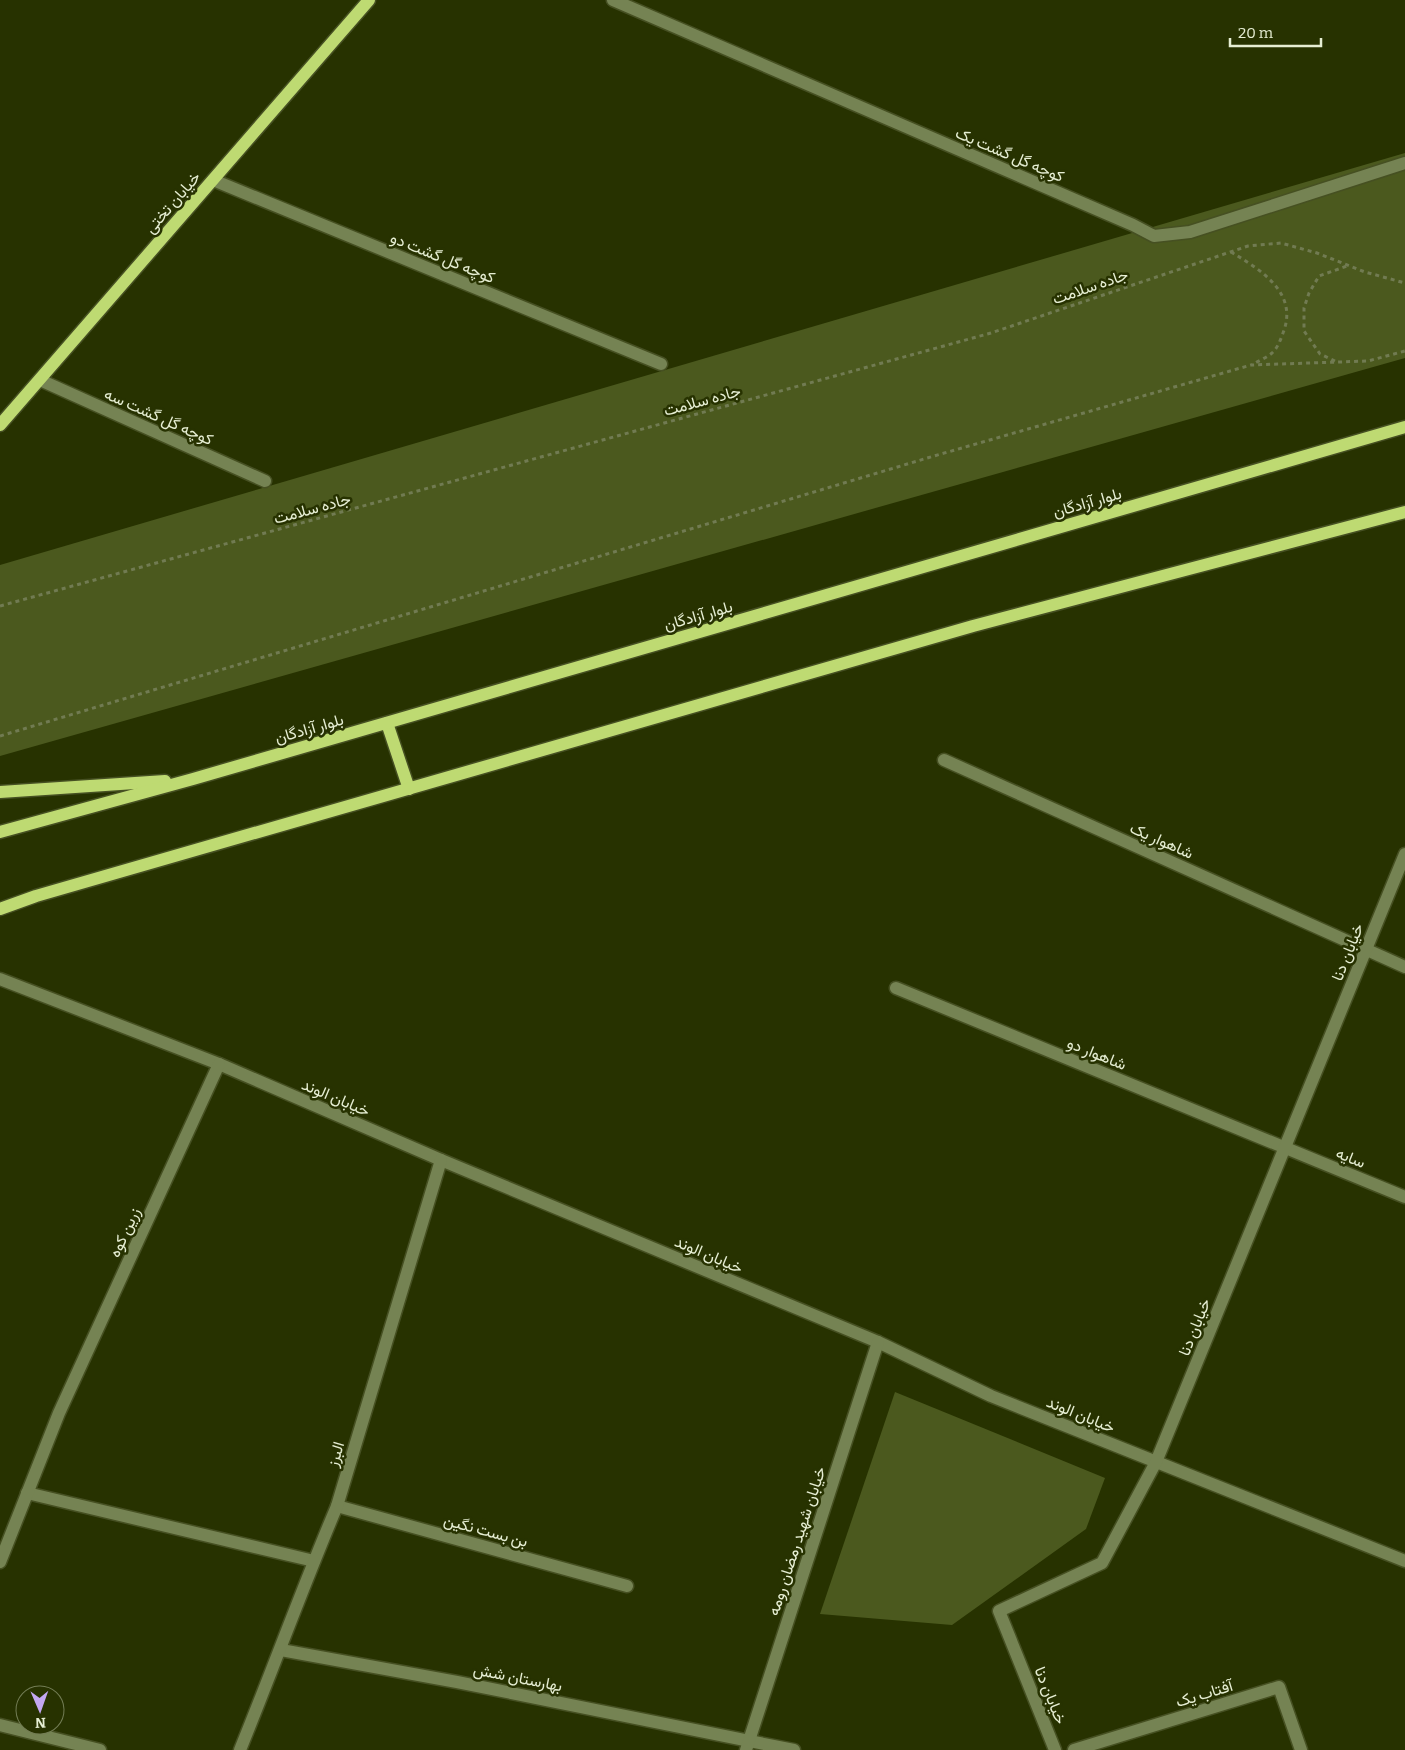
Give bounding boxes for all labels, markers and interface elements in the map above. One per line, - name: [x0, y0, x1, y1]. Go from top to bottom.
- scale bar: [1230, 15, 1321, 47]
- text: 20 m: [1238, 24, 1274, 42]
- street label: کوچه گل گشت یک: [952, 123, 1067, 188]
- street label: خیابان تختی: [140, 167, 205, 238]
- street label: کوچه گل گشت دو: [387, 228, 498, 289]
- street label: جاده سلامت: [1050, 265, 1131, 308]
- street label: جاده سلامت: [662, 381, 743, 420]
- street label: کوچه گل گشت سه: [101, 384, 216, 451]
- street label: بلوار آزادگان: [1051, 484, 1124, 522]
- street label: جاده سلامت: [272, 489, 353, 528]
- street label: بلوار آزادگان: [662, 597, 735, 635]
- street label: بلوار آزادگان: [273, 710, 346, 748]
- street label: شاهوار یک: [1127, 818, 1196, 864]
- street label: خیابان دنا: [1327, 921, 1368, 984]
- street label: شاهوار دو: [1064, 1033, 1129, 1075]
- street label: خیابان الوند: [298, 1075, 373, 1121]
- street label: سایه: [1333, 1143, 1368, 1172]
- street label: زرین کوه: [105, 1204, 145, 1261]
- street label: خیابان الوند: [671, 1232, 746, 1278]
- street label: خیابان دنا: [1174, 1296, 1215, 1359]
- street label: خیابان الوند: [1043, 1392, 1118, 1438]
- street label: البرز: [322, 1439, 349, 1470]
- street label: خیابان شهید رمضان رومه: [763, 1464, 831, 1618]
- street label: بن بست نگین: [441, 1510, 530, 1552]
- street label: بهارستان شش: [471, 1660, 564, 1696]
- street label: خیابان دنا: [1030, 1664, 1071, 1727]
- street label: آفتاب یک: [1173, 1675, 1236, 1711]
- north arrow: [15, 1685, 65, 1735]
- text: N: [35, 1714, 46, 1731]

